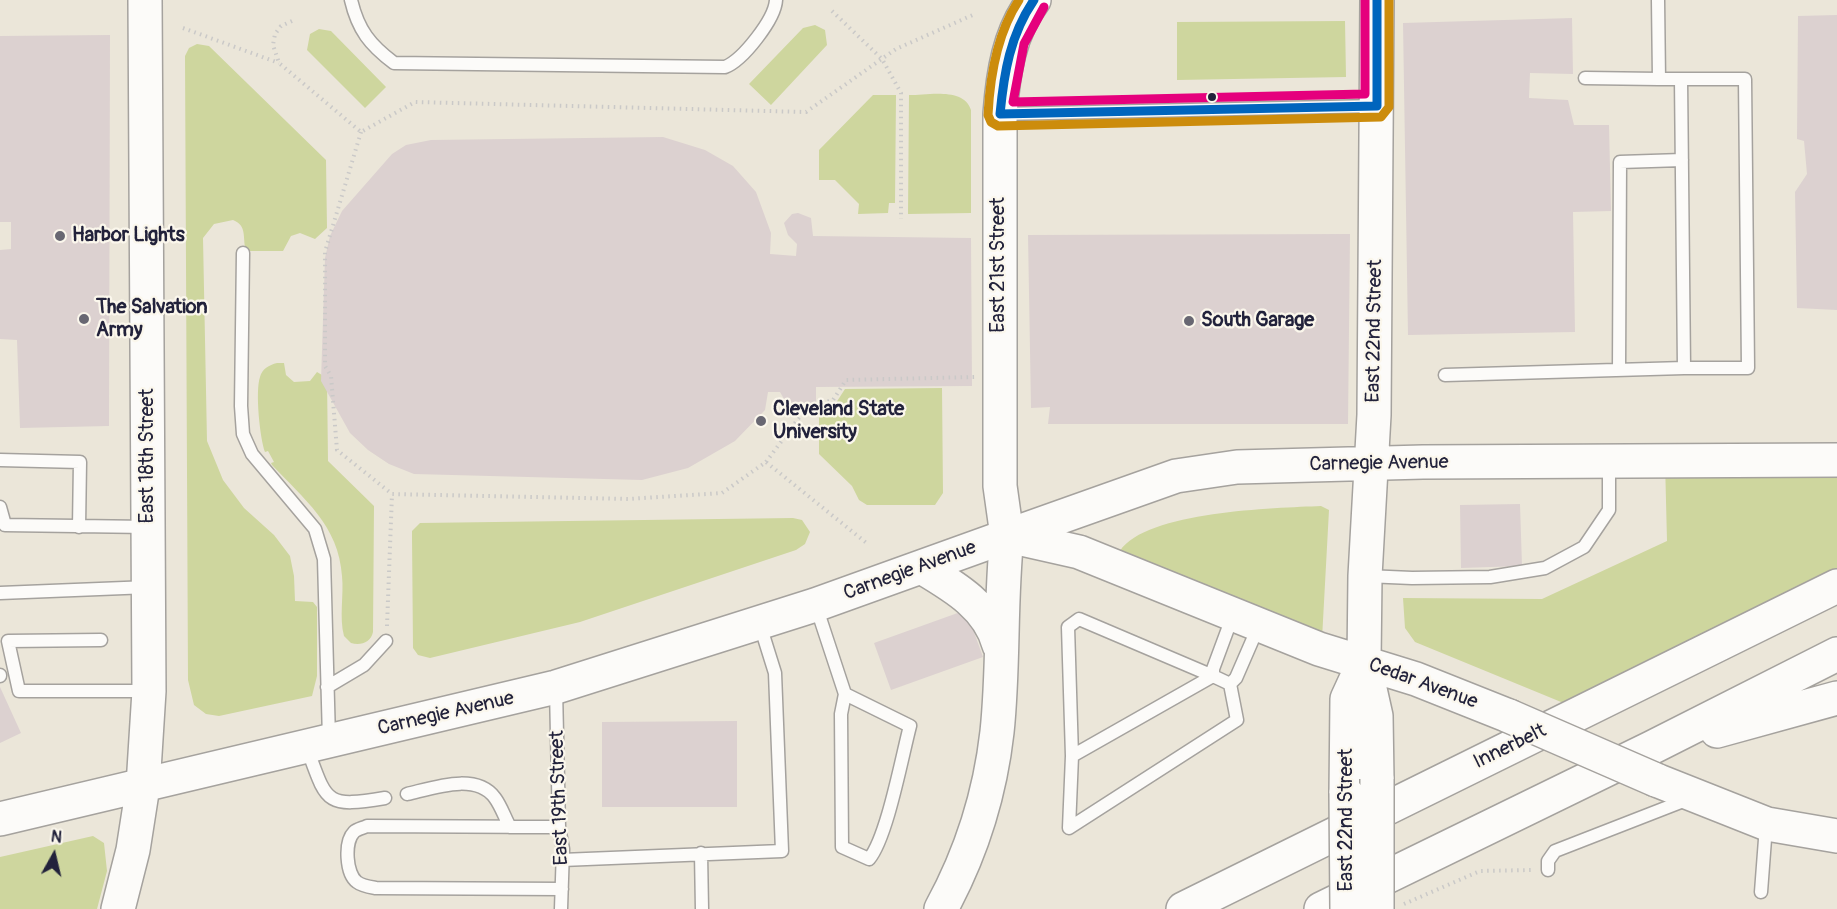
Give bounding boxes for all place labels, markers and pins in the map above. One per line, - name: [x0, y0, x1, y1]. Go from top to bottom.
- unlabelled marker: [1206, 91, 1218, 103]
- place label: Harbor Lights: [72, 224, 185, 248]
- marker: Harbor Lights: [53, 229, 67, 243]
- place label: The Salvation Army: [96, 296, 208, 343]
- place label: South Garage: [1201, 309, 1314, 333]
- marker: The Salvation Army: [77, 312, 91, 326]
- marker: South Garage: [1182, 314, 1196, 328]
- place label: Cleveland State University: [773, 398, 904, 445]
- marker: Cleveland State University: [754, 414, 768, 428]

